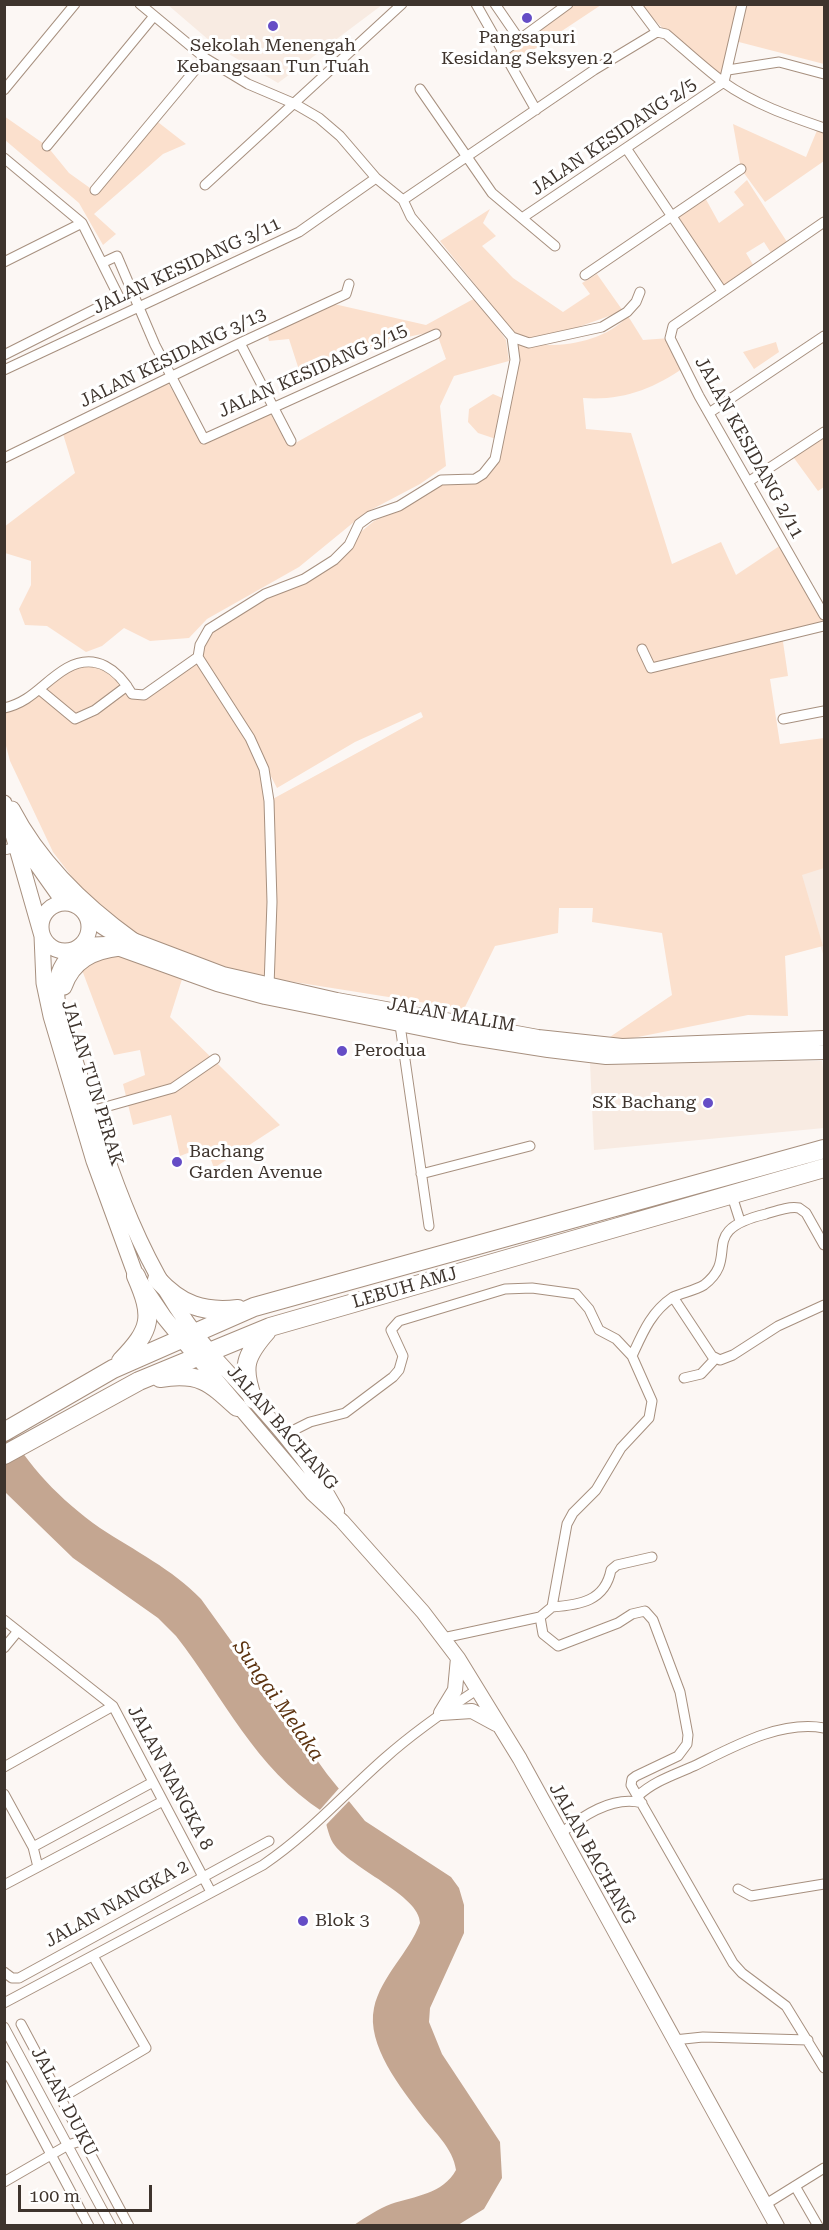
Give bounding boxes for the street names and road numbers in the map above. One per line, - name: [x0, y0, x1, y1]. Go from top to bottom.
- street label: JALAN KESIDANG 2/5: [527, 74, 701, 200]
- street label: JALAN KESIDANG 3/11: [90, 213, 284, 319]
- street label: JALAN KESIDANG 3/13: [76, 303, 270, 413]
- street label: JALAN KESIDANG 3/15: [215, 320, 411, 422]
- street label: JALAN KESIDANG 2/11: [690, 353, 808, 543]
- street label: JALAN MALIM: [385, 993, 517, 1037]
- street label: JALAN TUN PERAK: [57, 998, 127, 1168]
- street label: LEBUH AMJ: [350, 1263, 460, 1313]
- street label: JALAN BACHANG: [222, 1361, 342, 1495]
- street label: JALAN NANGKA 8: [123, 1702, 217, 1854]
- street label: JALAN BACHANG: [544, 1780, 640, 1928]
- street label: JALAN NANGKA 2: [41, 1856, 193, 1952]
- street label: JALAN DUKU: [26, 2044, 102, 2160]

